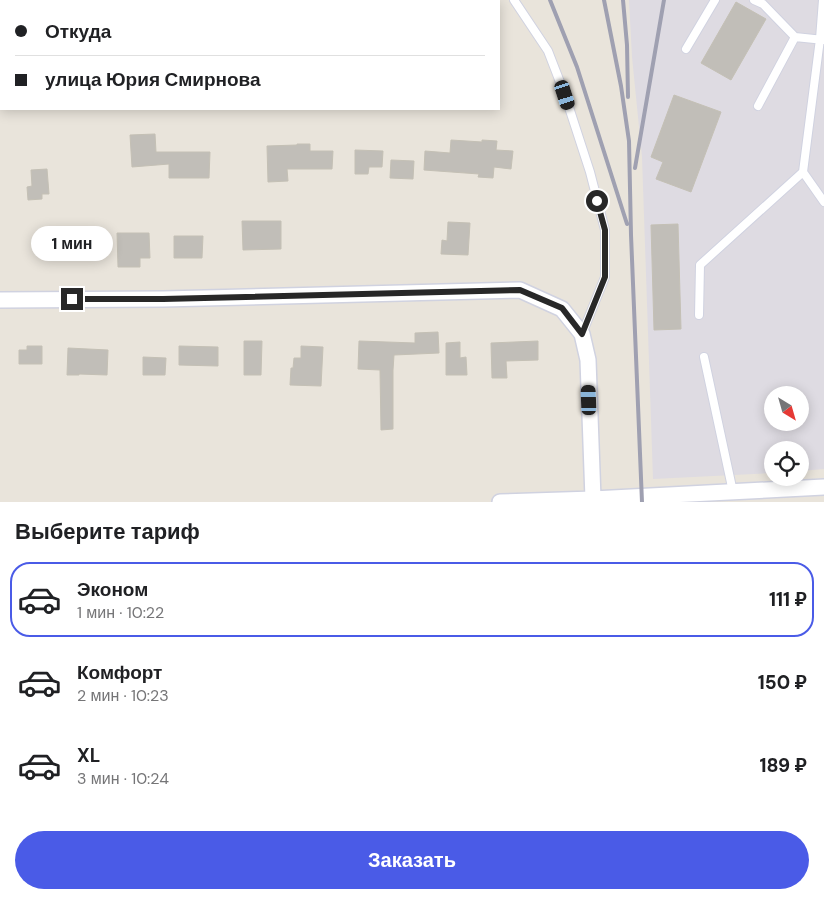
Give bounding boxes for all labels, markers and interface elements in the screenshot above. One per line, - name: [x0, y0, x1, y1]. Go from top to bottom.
- text: Откуда: [45, 19, 111, 44]
- text: улица Юрия Смирнова: [45, 67, 261, 92]
- car: [553, 78, 576, 112]
- route start: [586, 190, 608, 212]
- callout: 1 мин: [31, 226, 113, 262]
- text: 1 мин: [52, 233, 92, 254]
- route end: [61, 288, 83, 310]
- car: [580, 385, 597, 415]
- north arrow: [764, 386, 809, 431]
- map controls: [764, 386, 809, 486]
- button: locate: [764, 441, 809, 486]
- text: Выберите тариф: [15, 517, 200, 546]
- icon: car: [17, 577, 62, 622]
- text: Эконом: [77, 577, 148, 602]
- text: 111 ₽: [769, 587, 807, 612]
- text: 1 мин · 10:22: [77, 602, 164, 623]
- icon: car: [17, 660, 62, 705]
- text: Комфорт: [77, 660, 162, 685]
- text: 150 ₽: [758, 670, 807, 695]
- text: 2 мин · 10:23: [77, 685, 169, 706]
- icon: car: [17, 743, 62, 788]
- text: XL: [77, 743, 100, 768]
- text: 189 ₽: [759, 753, 807, 778]
- text: 3 мин · 10:24: [77, 768, 169, 789]
- button: Заказать: [15, 831, 809, 889]

